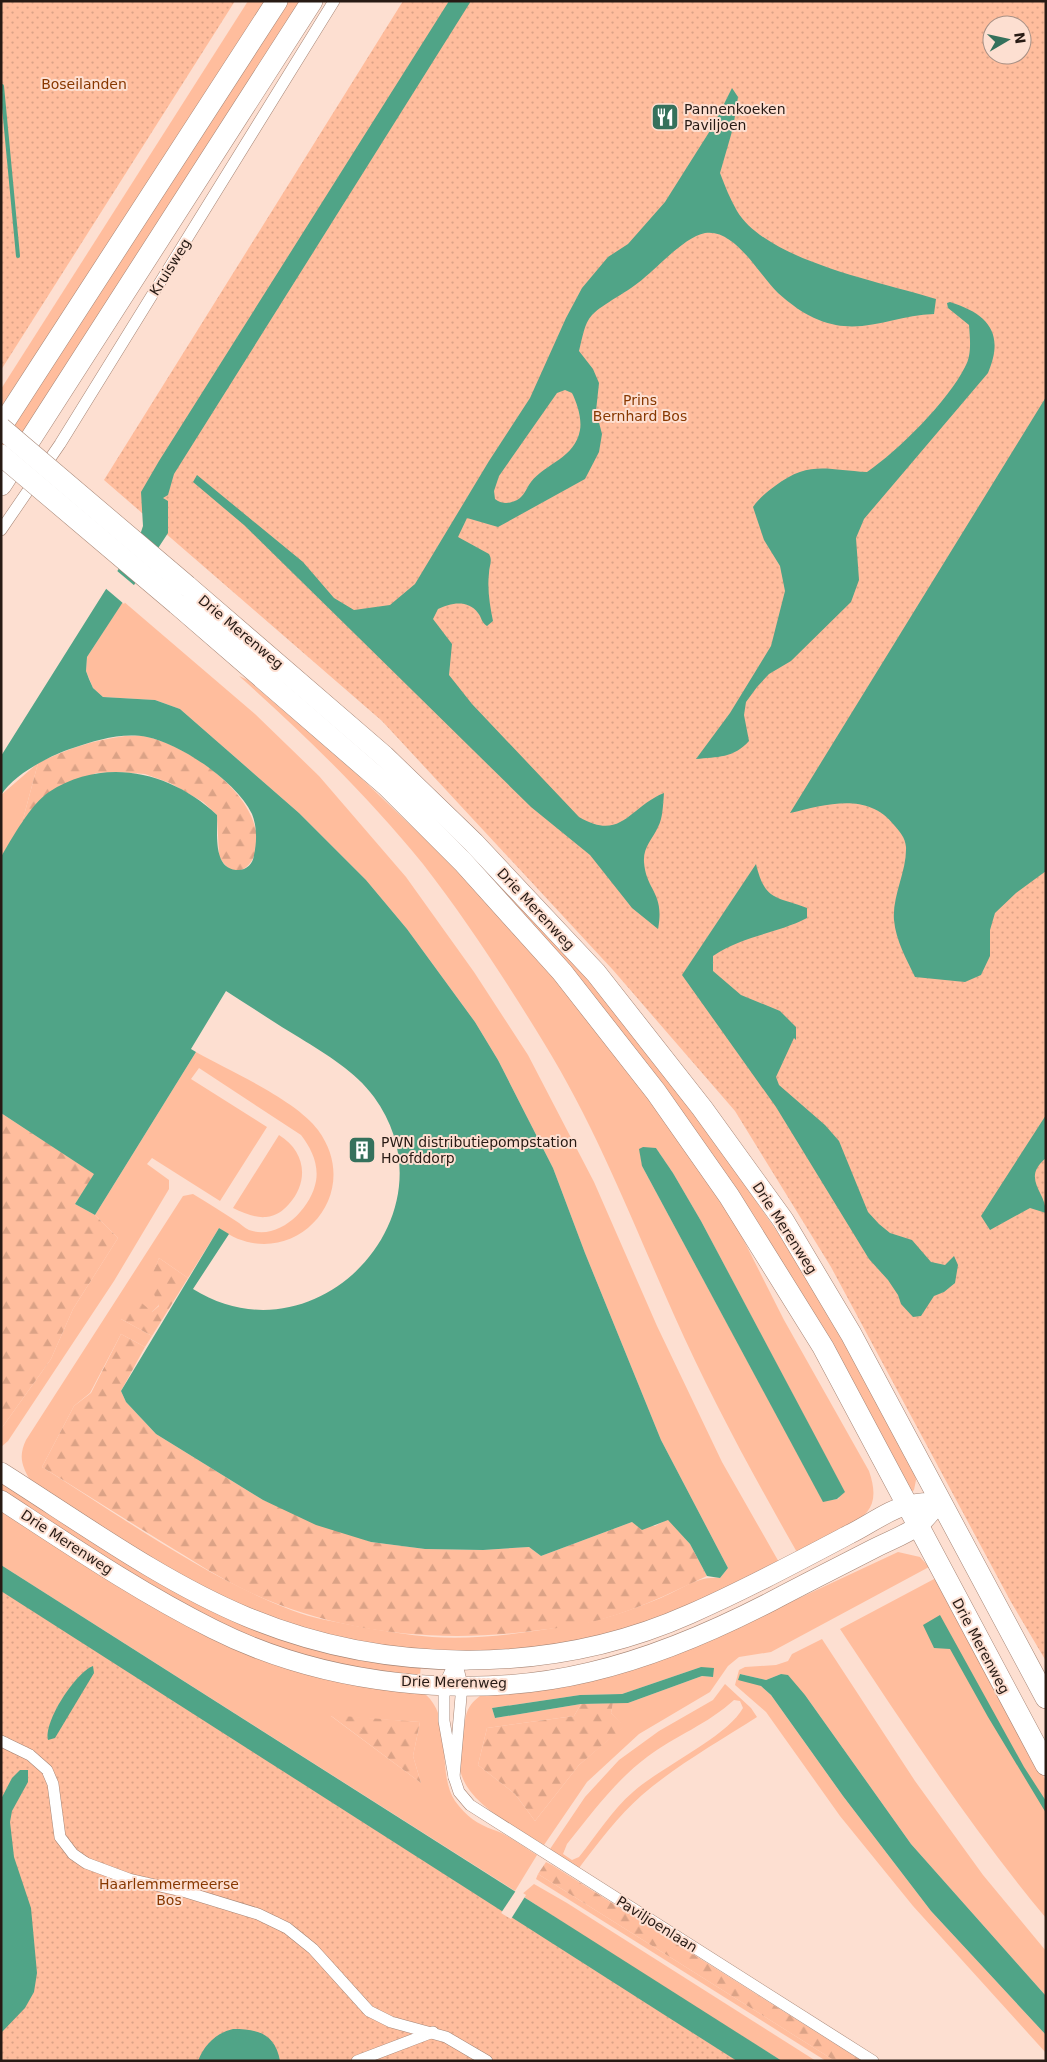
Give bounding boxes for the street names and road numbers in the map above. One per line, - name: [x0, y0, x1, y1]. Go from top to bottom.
- street label: Kruisweg: [146, 236, 194, 298]
- street label: Drie Merenweg: [195, 592, 287, 672]
- street label: Drie Merenweg: [494, 865, 578, 953]
- street label: Drie Merenweg: [749, 1179, 821, 1277]
- street label: Drie Merenweg: [18, 1506, 116, 1578]
- street label: Drie Merenweg: [949, 1595, 1013, 1697]
- street label: Drie Merenweg: [401, 1673, 507, 1691]
- street label: Paviljoenlaan: [614, 1893, 700, 1955]

